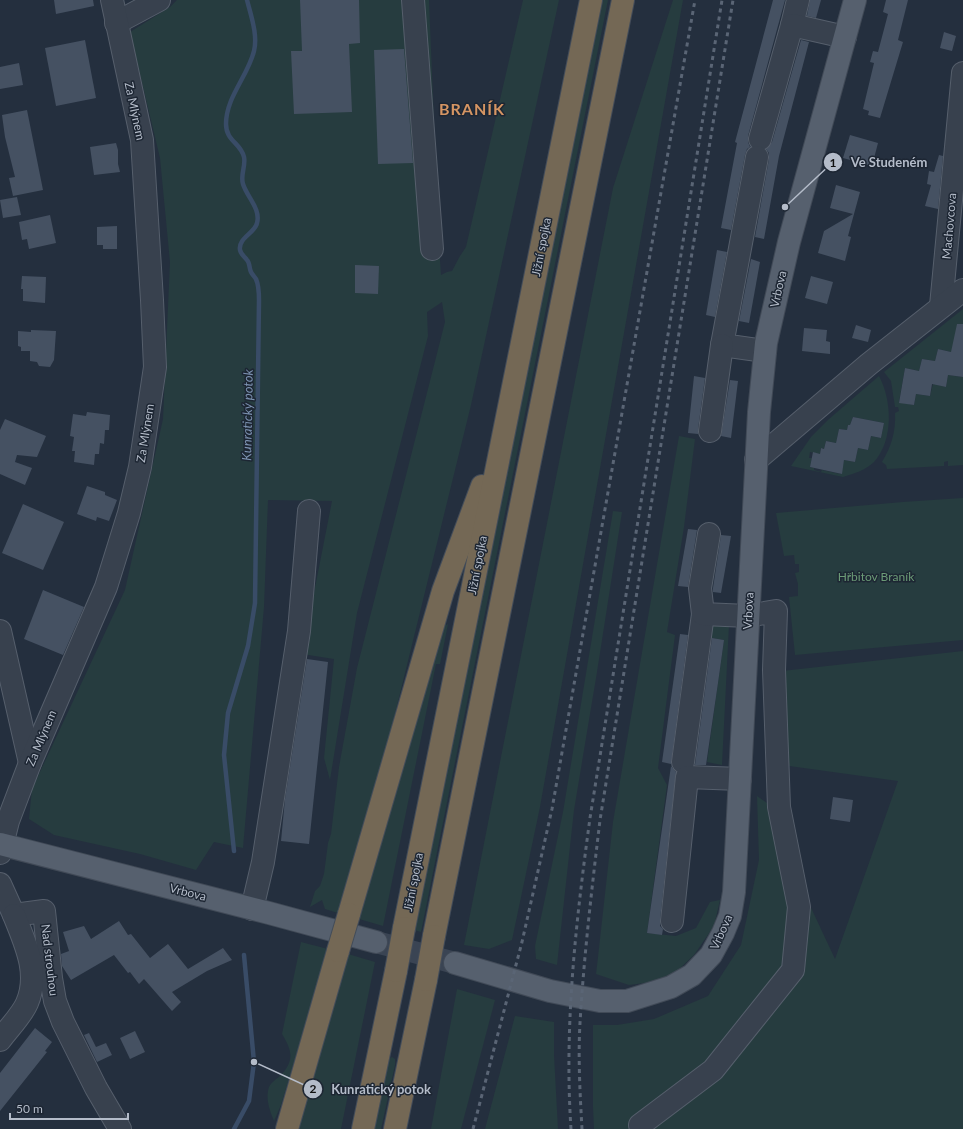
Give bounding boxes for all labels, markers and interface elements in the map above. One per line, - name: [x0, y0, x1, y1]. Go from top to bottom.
- street label: Za Mlýnem: [122, 80, 149, 142]
- district label: BRANÍK: [439, 99, 505, 118]
- callout: Ve Studeném: [823, 150, 936, 175]
- text: Ve Studeném: [850, 154, 927, 170]
- text: 1: [830, 155, 837, 170]
- street label: Machovcova: [939, 192, 959, 260]
- street label: Jižní spojka: [528, 216, 554, 278]
- street label: Vrbova: [767, 269, 789, 309]
- water label: Kunratický potok: [238, 368, 256, 461]
- street label: Za Mlýnem: [133, 402, 157, 463]
- street label: Jižní spojka: [464, 534, 490, 596]
- park label: Hřbitov Braník: [838, 569, 915, 584]
- street label: Vrbova: [740, 592, 756, 630]
- street label: Za Mlýnem: [23, 708, 60, 768]
- street label: Jižní spojka: [400, 851, 426, 913]
- street label: Vrbova: [168, 880, 208, 904]
- street label: Vrbova: [707, 912, 735, 952]
- street label: Nad strouhou: [38, 923, 62, 997]
- callout: Kunratický potok: [303, 1076, 439, 1101]
- text: 2: [310, 1081, 317, 1096]
- text: Kunratický potok: [331, 1081, 431, 1097]
- scale bar: [10, 1095, 128, 1121]
- text: 50 m: [16, 1101, 43, 1116]

